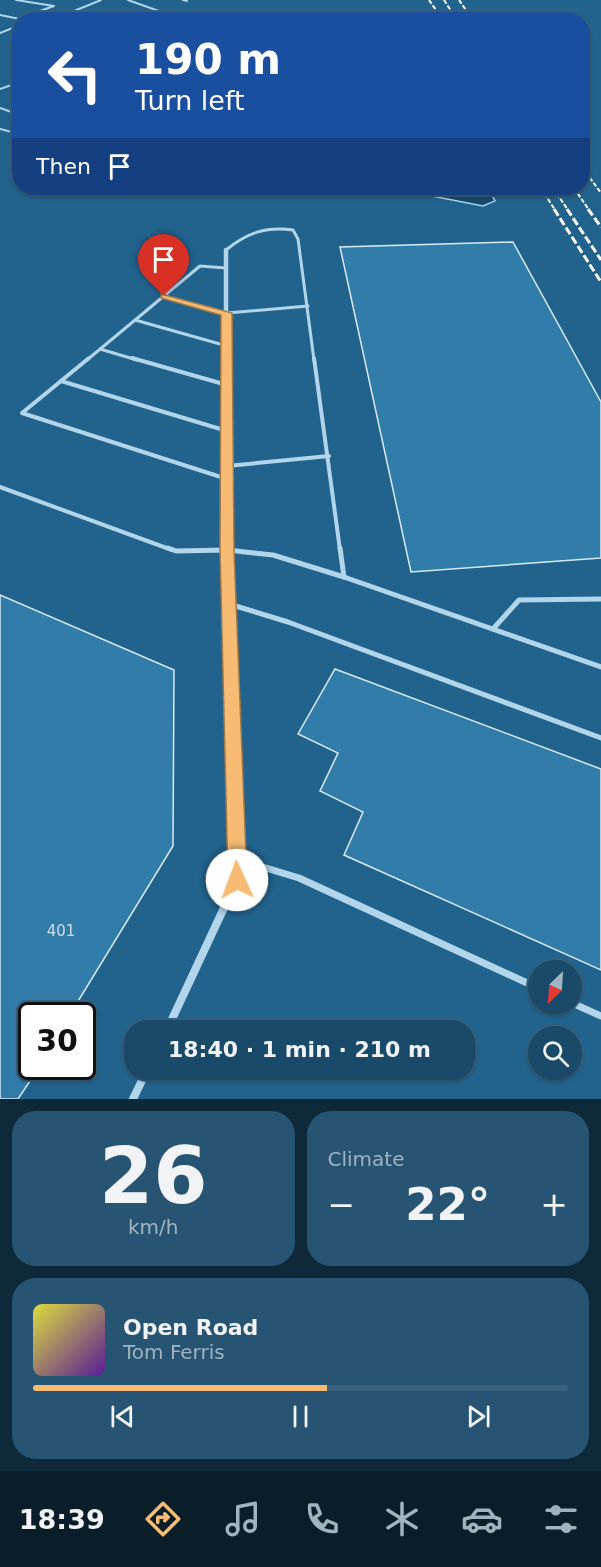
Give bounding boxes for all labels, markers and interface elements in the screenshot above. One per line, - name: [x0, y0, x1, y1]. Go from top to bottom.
- text: 190 m: [135, 35, 281, 84]
- icon: left: [36, 36, 114, 114]
- text: Turn left: [135, 85, 245, 116]
- icon: arrive: [103, 150, 136, 183]
- text: Then: [36, 154, 91, 179]
- pin: [138, 234, 189, 296]
- icon: arrive: [147, 243, 180, 276]
- position arrow: [205, 848, 269, 912]
- house number: 401: [47, 922, 75, 940]
- north arrow: [528, 960, 582, 1014]
- map controls: [528, 960, 582, 1080]
- speed limit sign: 30: [18, 1002, 96, 1080]
- button: search: [528, 1026, 582, 1080]
- text: 18:40 · 1 min · 210 m: [168, 1037, 431, 1062]
- text: 26: [99, 1131, 208, 1221]
- text: Climate: [328, 1147, 404, 1171]
- text: 22°: [405, 1178, 490, 1231]
- text: −: [328, 1185, 355, 1224]
- text: +: [540, 1185, 568, 1224]
- text: km/h: [128, 1215, 178, 1239]
- text: Open Road: [123, 1315, 258, 1340]
- text: Tom Ferris: [123, 1340, 225, 1364]
- icon: previous: [106, 1400, 139, 1433]
- icon: pause: [284, 1400, 317, 1433]
- icon: next: [462, 1400, 495, 1433]
- icon: directions: [142, 1498, 184, 1540]
- icon: music: [222, 1498, 264, 1540]
- icon: phone: [301, 1498, 343, 1540]
- icon: climate: [381, 1498, 423, 1540]
- icon: car: [461, 1498, 503, 1540]
- icon: filters: [540, 1498, 582, 1540]
- text: 18:39: [19, 1504, 105, 1535]

